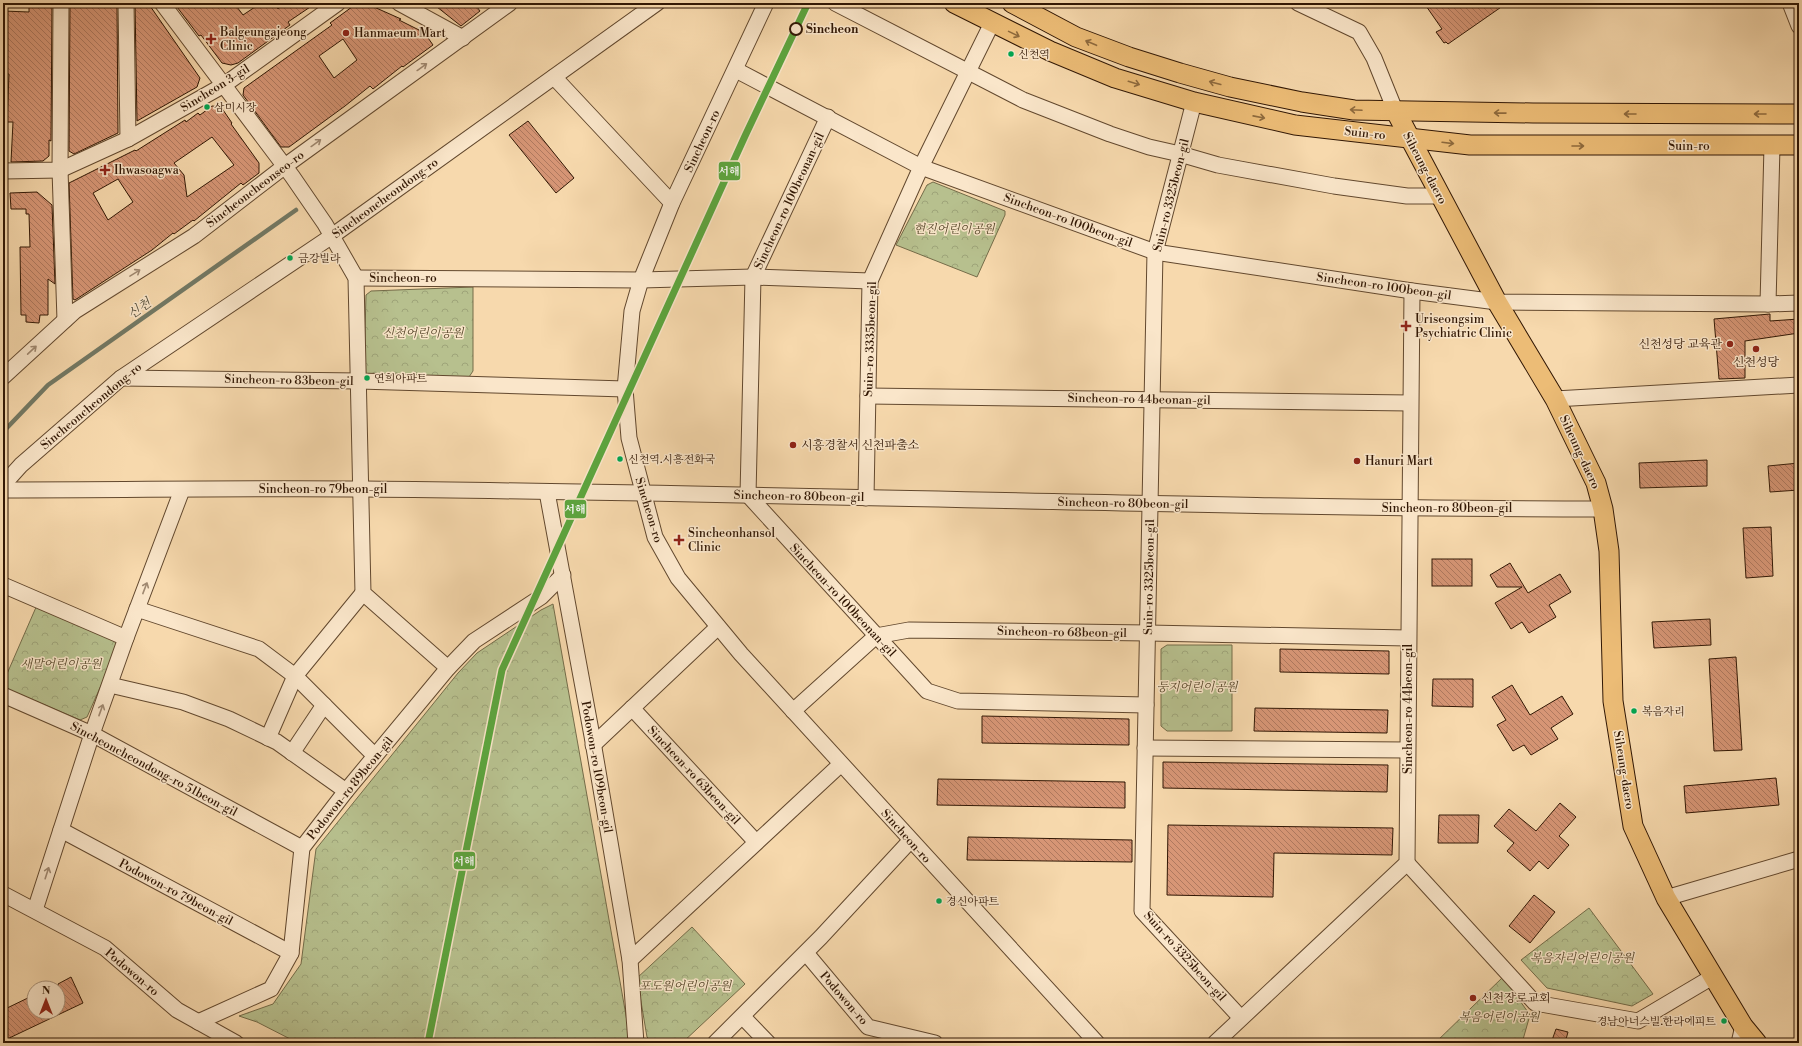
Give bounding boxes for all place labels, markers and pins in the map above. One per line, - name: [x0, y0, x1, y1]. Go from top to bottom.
- marker: Sincheon: [789, 22, 803, 36]
- place label: Sincheon: [806, 22, 859, 37]
- place label: Balgeungajeong Clinic: [219, 25, 307, 54]
- place label: Hanmaeum Mart: [354, 26, 447, 41]
- marker: Hanmaeum Mart: [341, 28, 351, 38]
- marker: Balgeungajeong Clinic: [205, 33, 217, 45]
- place label: 신천역: [1018, 48, 1050, 62]
- marker: 신천역: [1006, 49, 1016, 59]
- place label: 삼미시장: [214, 101, 257, 115]
- marker: 삼미시장: [202, 102, 212, 112]
- place label: Ihwasoagwa: [114, 163, 180, 178]
- marker: Ihwasoagwa: [99, 164, 111, 176]
- place label: 금강빌라: [298, 252, 341, 266]
- marker: 금강빌라: [285, 253, 295, 263]
- place label: Uriseongsim Psychiatric Clinic: [1415, 312, 1512, 341]
- marker: Uriseongsim Psychiatric Clinic: [1400, 320, 1412, 332]
- place label: 신천성당 교육관: [1638, 337, 1722, 352]
- marker: 신천성당 교육관: [1725, 339, 1735, 349]
- marker: 신천성당: [1751, 344, 1761, 354]
- place label: 신천성당: [1733, 355, 1780, 370]
- place label: 연희아파트: [374, 372, 428, 386]
- marker: 연희아파트: [362, 373, 372, 383]
- place label: 시흥경찰서 신천파출소: [801, 438, 920, 453]
- marker: 시흥경찰서 신천파출소: [788, 440, 798, 450]
- place label: 신천역.시흥전화국: [628, 453, 716, 467]
- marker: 신천역.시흥전화국: [615, 454, 625, 464]
- place label: Hanuri Mart: [1365, 454, 1434, 469]
- marker: Hanuri Mart: [1352, 456, 1362, 466]
- place label: Sincheonhansol Clinic: [688, 526, 775, 555]
- marker: Sincheonhansol Clinic: [673, 534, 685, 546]
- place label: 복음자리: [1642, 705, 1685, 719]
- marker: 복음자리: [1629, 706, 1639, 716]
- place label: 경신아파트: [946, 895, 1000, 909]
- marker: 경신아파트: [934, 896, 944, 906]
- place label: 신천장로교회: [1481, 991, 1551, 1006]
- marker: 신천장로교회: [1468, 993, 1478, 1003]
- place label: 경남아너스빌.한라에피트: [1597, 1015, 1716, 1029]
- marker: 경남아너스빌.한라에피트: [1719, 1016, 1729, 1026]

